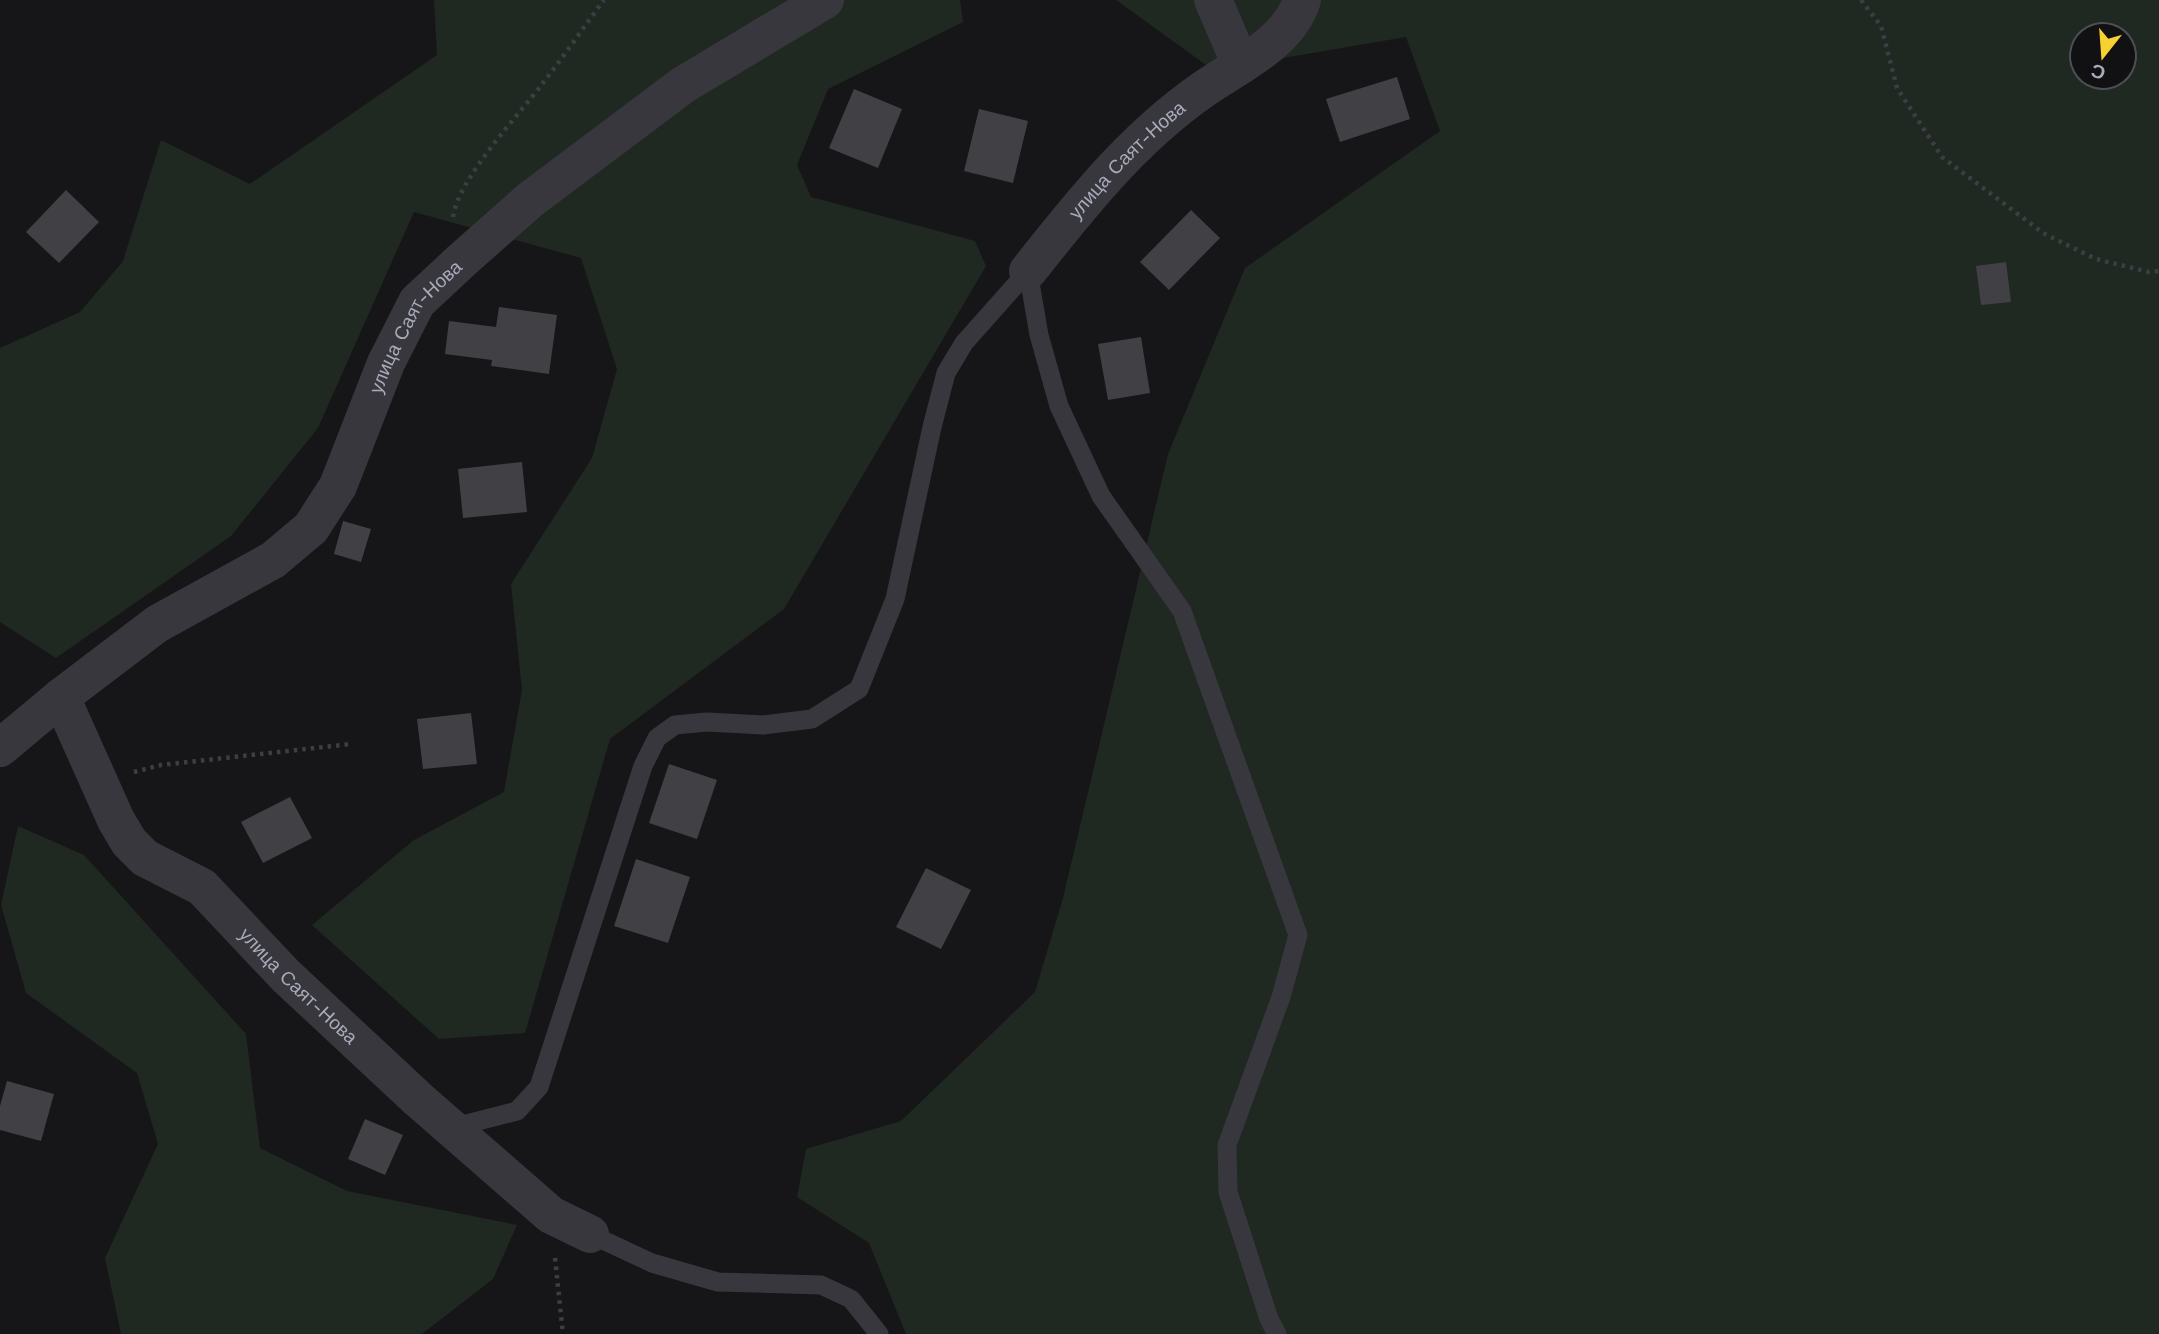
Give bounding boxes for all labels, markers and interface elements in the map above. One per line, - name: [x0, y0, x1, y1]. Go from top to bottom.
- north arrow: [2068, 21, 2138, 91]
- text: С: [2088, 59, 2108, 85]
- street label: улица Саят-Нова: [1063, 96, 1190, 223]
- street label: улица Саят-Нова: [364, 255, 467, 397]
- street label: улица Саят-Нова: [235, 923, 363, 1049]

